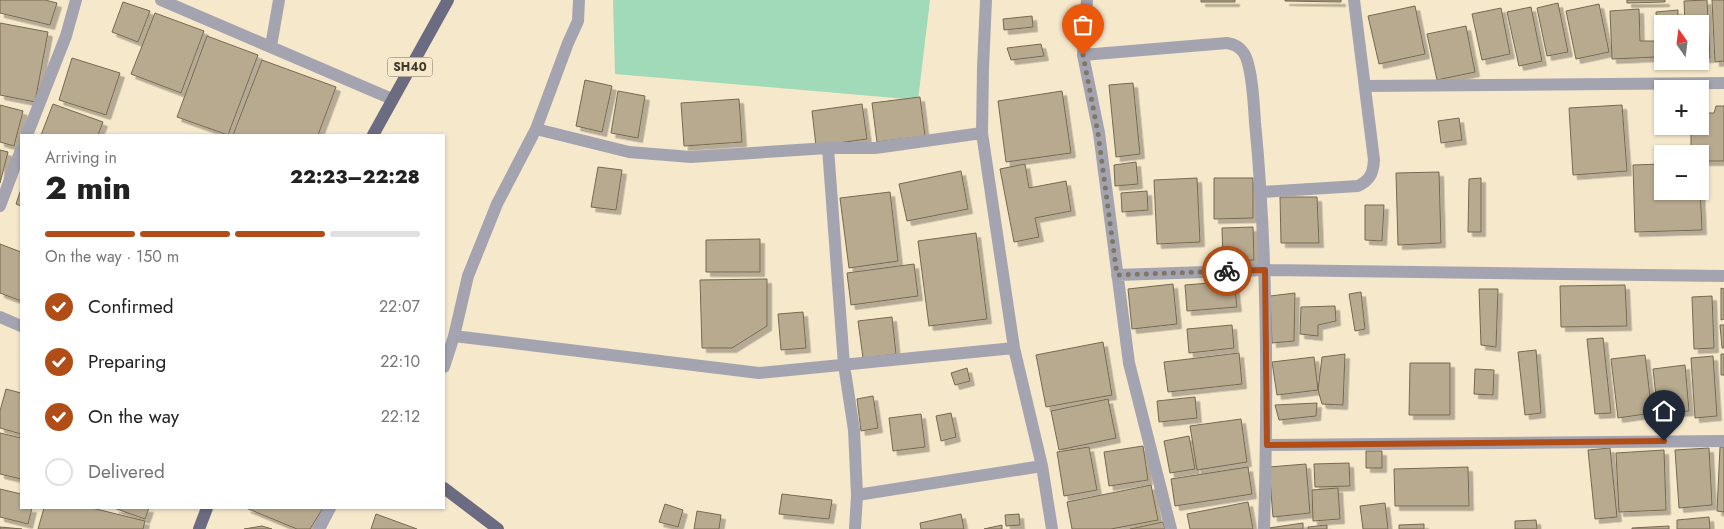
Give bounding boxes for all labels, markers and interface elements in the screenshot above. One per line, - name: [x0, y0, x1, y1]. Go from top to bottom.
- pin: [1062, 4, 1104, 55]
- icon: bag: [1069, 11, 1097, 39]
- north arrow: [1654, 15, 1709, 70]
- map controls: [1654, 15, 1709, 200]
- road number: SH40: [388, 58, 432, 76]
- button: +: [1654, 80, 1709, 135]
- button: −: [1654, 145, 1709, 200]
- text: Arriving in: [45, 146, 117, 169]
- text: 22:23–22:28: [290, 163, 420, 190]
- text: 2 min: [45, 165, 131, 211]
- text: On the way · 150 m: [45, 245, 179, 268]
- courier: [1202, 246, 1252, 296]
- icon: bike: [1213, 257, 1241, 285]
- icon: check: [45, 293, 73, 321]
- text: Confirmed: [88, 293, 174, 320]
- text: 22:07: [379, 295, 420, 318]
- icon: check: [45, 348, 73, 376]
- text: Preparing: [88, 348, 166, 375]
- text: 22:10: [380, 350, 420, 373]
- pin: [1643, 390, 1685, 441]
- icon: home: [1650, 397, 1678, 425]
- icon: check: [45, 403, 73, 431]
- text: On the way: [88, 403, 179, 430]
- text: 22:12: [381, 405, 420, 428]
- text: Delivered: [88, 458, 165, 485]

